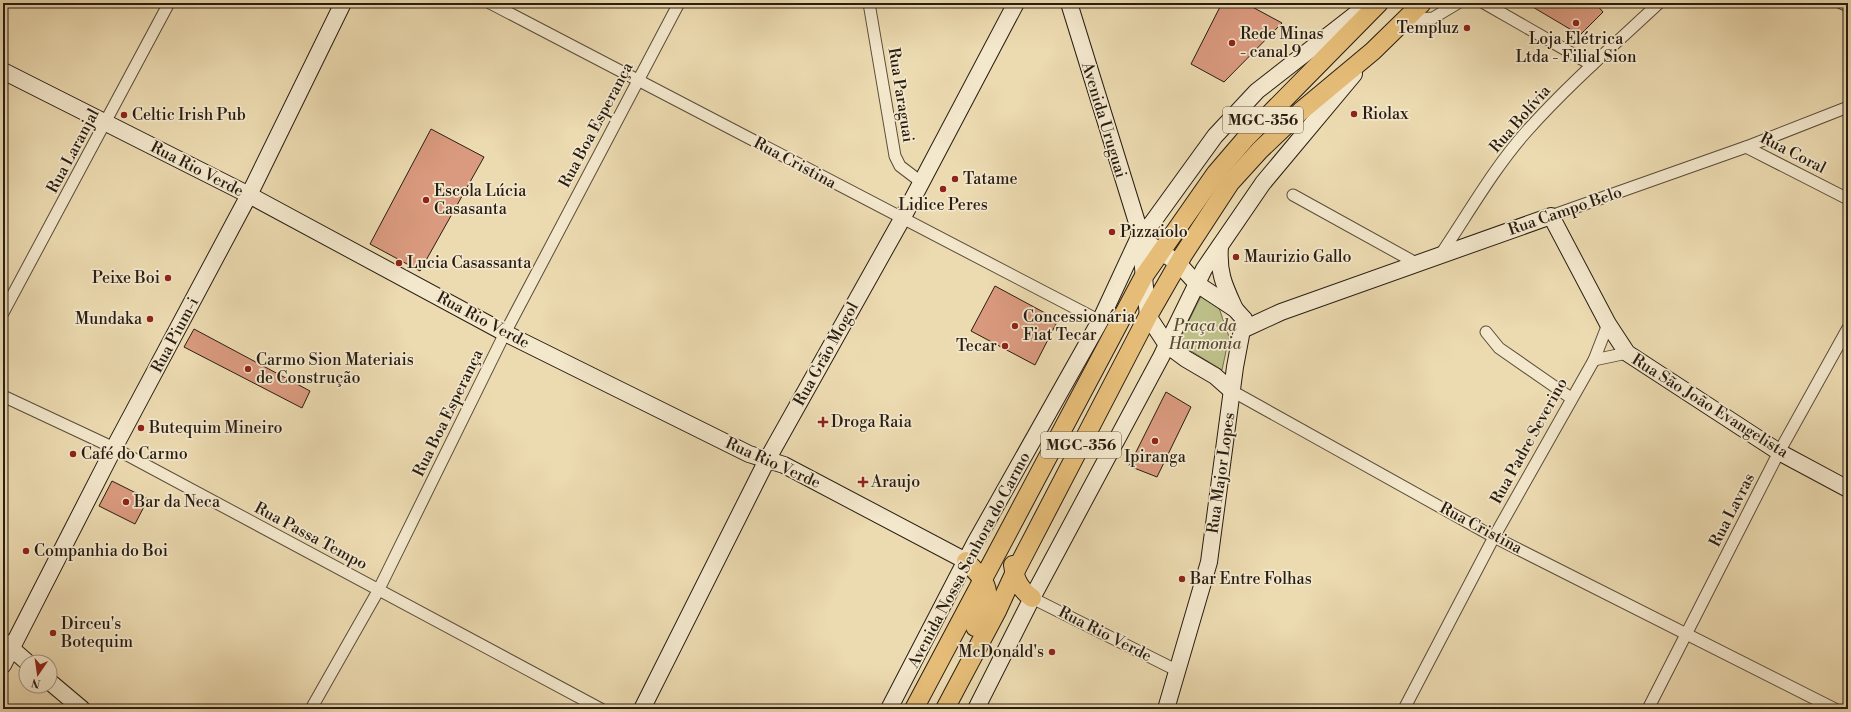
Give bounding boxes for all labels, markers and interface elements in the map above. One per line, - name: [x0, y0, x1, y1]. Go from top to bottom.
- place label: Templuz: [1396, 18, 1459, 38]
- marker: Loja Elétrica Ltda - Filial Sion: [1571, 18, 1581, 28]
- marker: Templuz: [1462, 23, 1472, 33]
- place label: Rede Minas - canal 9: [1240, 24, 1324, 62]
- place label: Loja Elétrica Ltda - Filial Sion: [1515, 29, 1637, 67]
- marker: Rede Minas - canal 9: [1227, 38, 1237, 48]
- street label: Rua Paraguai: [884, 46, 918, 144]
- street label: Rua Boa Esperança: [554, 58, 638, 191]
- street label: Avenida Uruguai: [1077, 59, 1131, 180]
- street label: Rua Bolívia: [1485, 80, 1555, 157]
- place label: Riolax: [1362, 104, 1409, 124]
- street label: Rua Laranjal: [42, 105, 104, 197]
- place label: Celtic Irish Pub: [132, 105, 246, 125]
- road number: MGC-356: [1223, 107, 1303, 133]
- marker: Riolax: [1349, 109, 1359, 119]
- marker: Celtic Irish Pub: [119, 110, 129, 120]
- street label: Rua Coral: [1757, 128, 1830, 178]
- street label: Rua Cristina: [750, 133, 841, 194]
- street label: Rua Rio Verde: [147, 137, 247, 201]
- place label: Tatame: [963, 169, 1018, 189]
- marker: Tatame: [950, 174, 960, 184]
- place label: Escola Lúcia Casasanta: [434, 181, 527, 219]
- street label: Rua Campo Belo: [1505, 182, 1625, 240]
- marker: Lidice Peres: [938, 184, 948, 194]
- marker: Escola Lúcia Casasanta: [421, 195, 431, 205]
- place label: Lidice Peres: [898, 195, 988, 215]
- place label: Pizzaiolo: [1120, 222, 1188, 242]
- marker: Pizzaiolo: [1107, 227, 1117, 237]
- place label: Maurizio Gallo: [1244, 247, 1351, 267]
- marker: Maurizio Gallo: [1231, 252, 1241, 262]
- place label: Lucia Casassanta: [407, 253, 532, 273]
- marker: Lucia Casassanta: [394, 258, 404, 268]
- place label: Peixe Boi: [92, 268, 160, 288]
- marker: Peixe Boi: [163, 273, 173, 283]
- street label: Rua Rio Verde: [433, 287, 533, 353]
- street label: Rua Pium-i: [147, 294, 203, 376]
- street label: Rua Grão Mogol: [789, 298, 863, 409]
- place label: Concessionária Fiat Tecar: [1023, 307, 1136, 345]
- place label: Mundaka: [75, 309, 143, 329]
- marker: Mundaka: [145, 314, 155, 324]
- park label: Praça da Harmonia: [1168, 316, 1241, 354]
- marker: Concessionária Fiat Tecar: [1010, 321, 1020, 331]
- place label: Tecar: [956, 336, 997, 356]
- marker: Tecar: [1000, 341, 1010, 351]
- street label: Rua Boa Esperança: [408, 345, 488, 480]
- place label: Carmo Sion Materiais de Construção: [256, 350, 414, 388]
- street label: Rua São João Evangelista: [1628, 350, 1793, 463]
- marker: Carmo Sion Materiais de Construção: [243, 364, 253, 374]
- street label: Rua Padre Severino: [1486, 374, 1572, 508]
- street label: Rua Major Lopes: [1203, 411, 1239, 535]
- place label: Droga Raia: [831, 412, 913, 432]
- marker: Droga Raia: [818, 417, 828, 427]
- place label: Butequim Mineiro: [148, 418, 283, 438]
- marker: Butequim Mineiro: [136, 423, 146, 433]
- road number: MGC-356: [1041, 432, 1121, 458]
- street label: Rua Rio Verde: [722, 433, 824, 493]
- marker: Ipiranga: [1150, 436, 1160, 446]
- place label: Café do Carmo: [81, 444, 188, 464]
- place label: Ipiranga: [1124, 447, 1187, 467]
- marker: Café do Carmo: [68, 449, 78, 459]
- street label: Avenida Nossa Senhora do Carmo: [903, 449, 1035, 672]
- street label: Rua Lavras: [1705, 470, 1759, 550]
- place label: Araujo: [870, 472, 920, 492]
- marker: Araujo: [858, 477, 868, 487]
- place label: Bar da Neca: [133, 492, 221, 512]
- marker: Bar da Neca: [121, 497, 131, 507]
- street label: Rua Passa Tempo: [251, 498, 371, 574]
- street label: Rua Cristina: [1436, 498, 1527, 559]
- place label: Companhia do Boi: [34, 541, 168, 561]
- marker: Companhia do Boi: [21, 546, 31, 556]
- place label: Bar Entre Folhas: [1189, 569, 1312, 589]
- marker: Bar Entre Folhas: [1177, 574, 1187, 584]
- street label: Rua Rio Verde: [1055, 602, 1155, 666]
- place label: Dirceu's Botequim: [60, 614, 133, 652]
- marker: Dirceu's Botequim: [48, 628, 58, 638]
- place label: McDonald's: [958, 642, 1044, 662]
- marker: McDonald's: [1047, 647, 1057, 657]
- north arrow: [18, 654, 58, 694]
- text: N: [30, 675, 42, 691]

